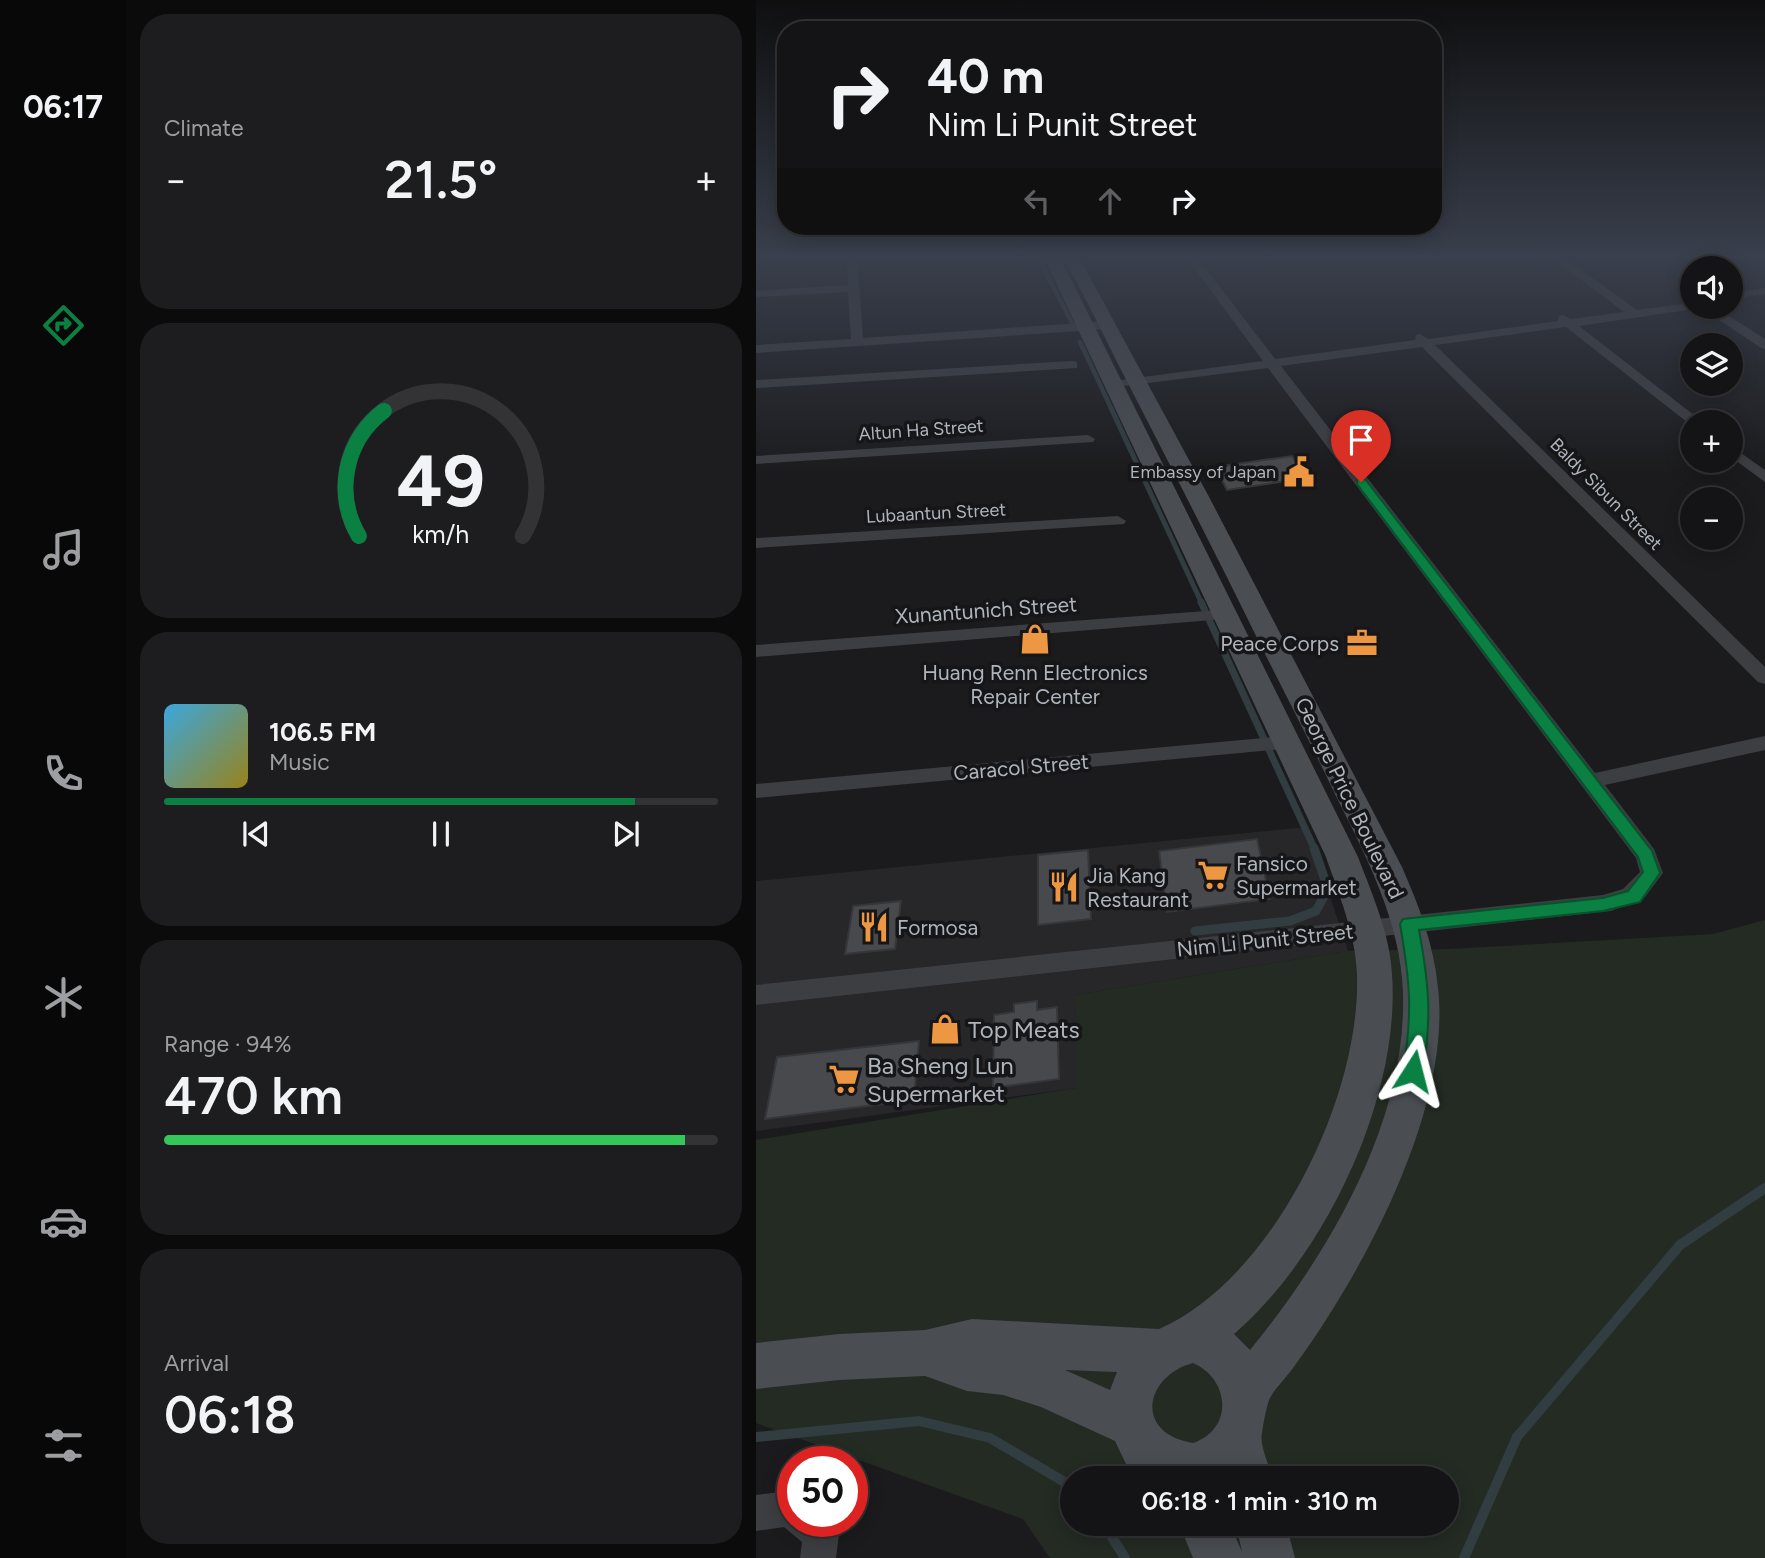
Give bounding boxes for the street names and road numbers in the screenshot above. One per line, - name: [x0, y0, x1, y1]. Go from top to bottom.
- street label: Altun Ha Street: [858, 415, 984, 445]
- street label: Baldy Sibun Street: [1545, 433, 1667, 555]
- street label: Lubaantun Street: [865, 498, 1007, 528]
- street label: Xunantunich Street: [894, 591, 1078, 629]
- street label: George Price Boulevard: [1290, 693, 1410, 903]
- street label: Caracol Street: [952, 749, 1090, 785]
- street label: Nim Li Punit Street: [1175, 918, 1355, 962]

